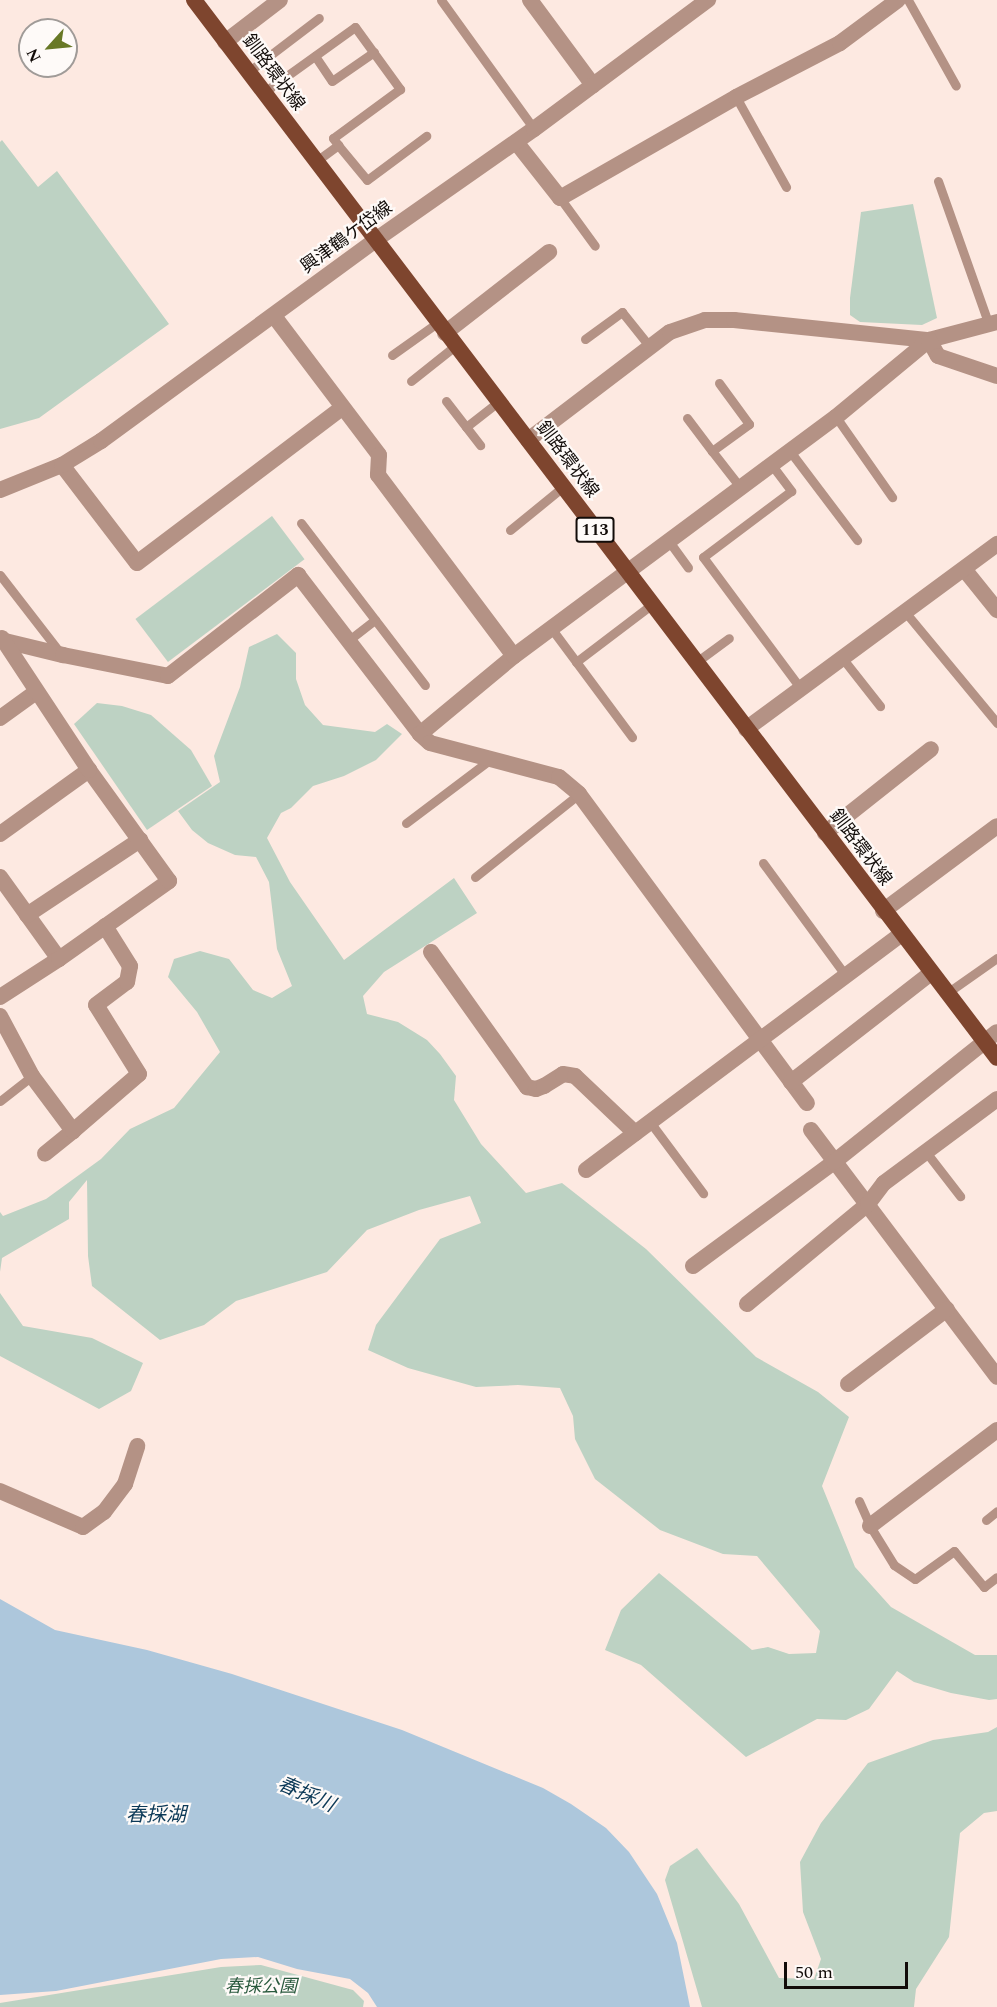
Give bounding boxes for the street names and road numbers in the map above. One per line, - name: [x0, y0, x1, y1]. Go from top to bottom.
- street label: 釧路環状線: [237, 31, 309, 115]
- street label: 興津鶴ケ岱線: [297, 198, 397, 278]
- street label: 釧路環状線: [531, 418, 603, 502]
- road number: 113: [576, 517, 614, 543]
- street label: 釧路環状線: [824, 806, 896, 890]

